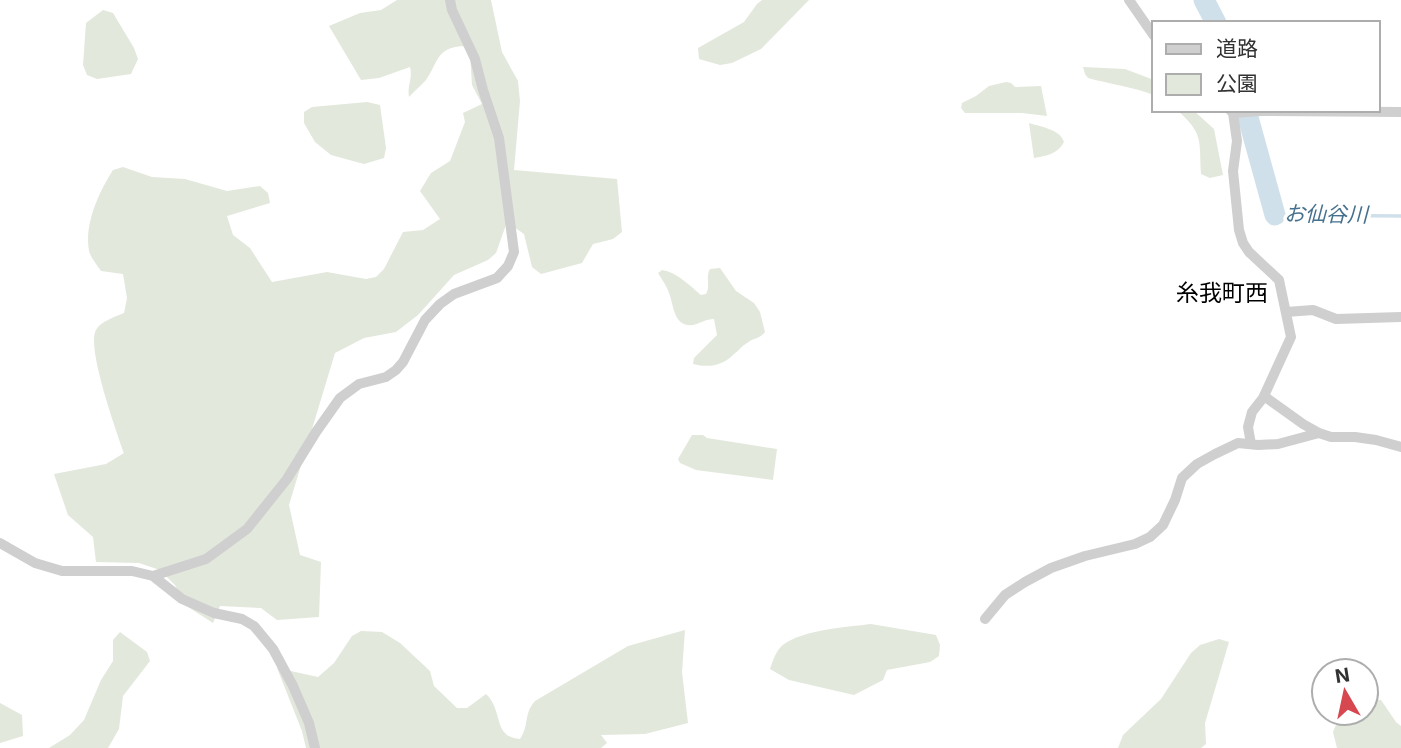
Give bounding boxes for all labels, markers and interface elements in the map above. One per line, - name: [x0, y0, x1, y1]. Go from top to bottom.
- legend: [1152, 21, 1380, 112]
- text: 道路: [1216, 36, 1258, 61]
- text: 公園: [1216, 71, 1258, 96]
- water label: お仙谷川: [1284, 201, 1370, 227]
- district label: 糸我町西: [1176, 279, 1268, 307]
- north arrow: [1310, 657, 1380, 727]
- text: N: [1333, 663, 1351, 688]

